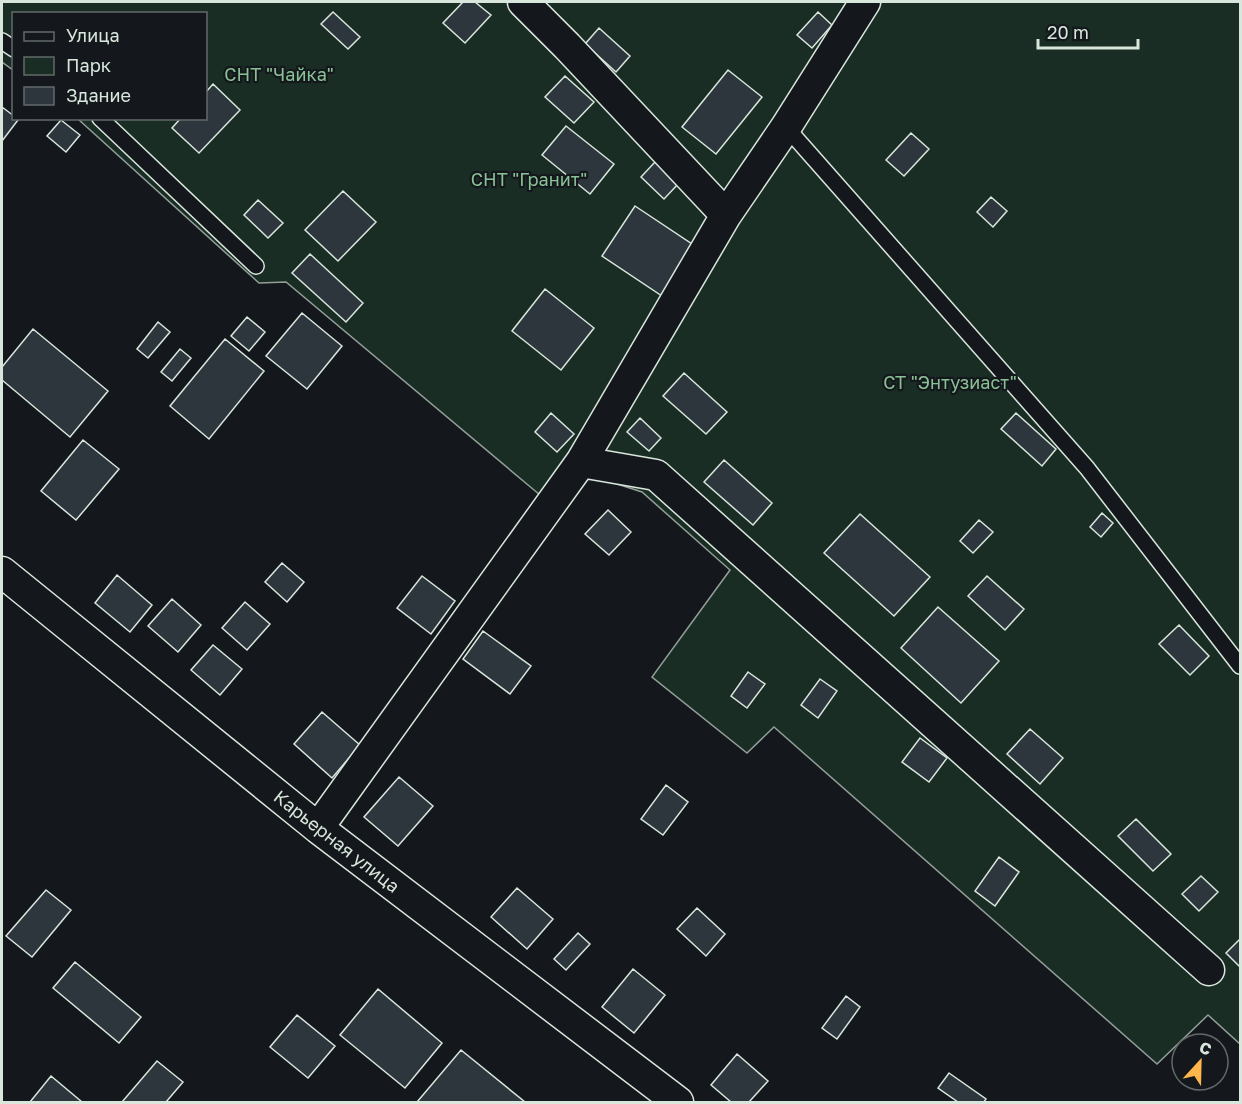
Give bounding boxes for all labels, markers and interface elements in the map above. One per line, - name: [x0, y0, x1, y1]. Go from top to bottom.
- legend: [12, 12, 207, 120]
- scale bar: [1038, 12, 1138, 50]
- text: 20 m: [1047, 21, 1089, 43]
- text: Улица: [66, 24, 120, 46]
- text: Парк: [66, 54, 111, 76]
- park label: СНТ "Чайка": [224, 63, 334, 85]
- text: Здание: [66, 84, 131, 106]
- park label: СНТ "Гранит": [471, 168, 587, 190]
- park label: СТ "Энтузиаст": [883, 371, 1017, 393]
- street label: Карьерная улица: [270, 785, 404, 897]
- north arrow: [1170, 1032, 1230, 1092]
- text: С: [1197, 1037, 1215, 1059]

